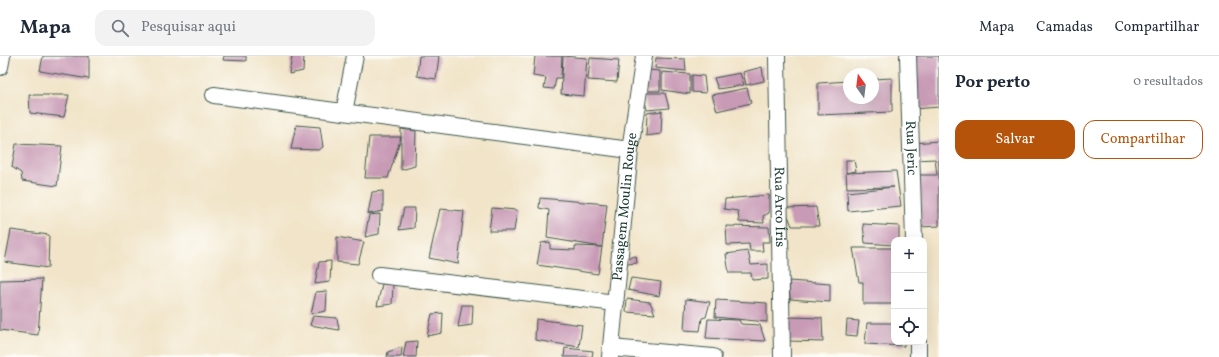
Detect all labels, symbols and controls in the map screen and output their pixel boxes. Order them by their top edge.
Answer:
search box [95,10,375,46]
text: Mapa [20,15,71,41]
icon: search [109,17,131,39]
text: Pesquisar aqui [141,17,236,38]
text: Mapa [979,18,1014,37]
text: Camadas [1036,18,1093,37]
text: Compartilhar [1115,18,1199,37]
north arrow [843,68,879,104]
text: Por perto [955,71,1030,94]
text: 0 resultados [1133,73,1203,91]
street label: Rua Jeric [901,120,921,176]
button: Salvar [955,120,1075,159]
button: Compartilhar [1083,120,1203,159]
street label: Passagem Moulin Rouge [608,131,642,282]
street label: Rua Arco Íris [769,167,790,247]
map controls [891,237,927,345]
button: + [891,237,927,273]
button: − [891,273,927,309]
button: locate [891,309,927,345]

